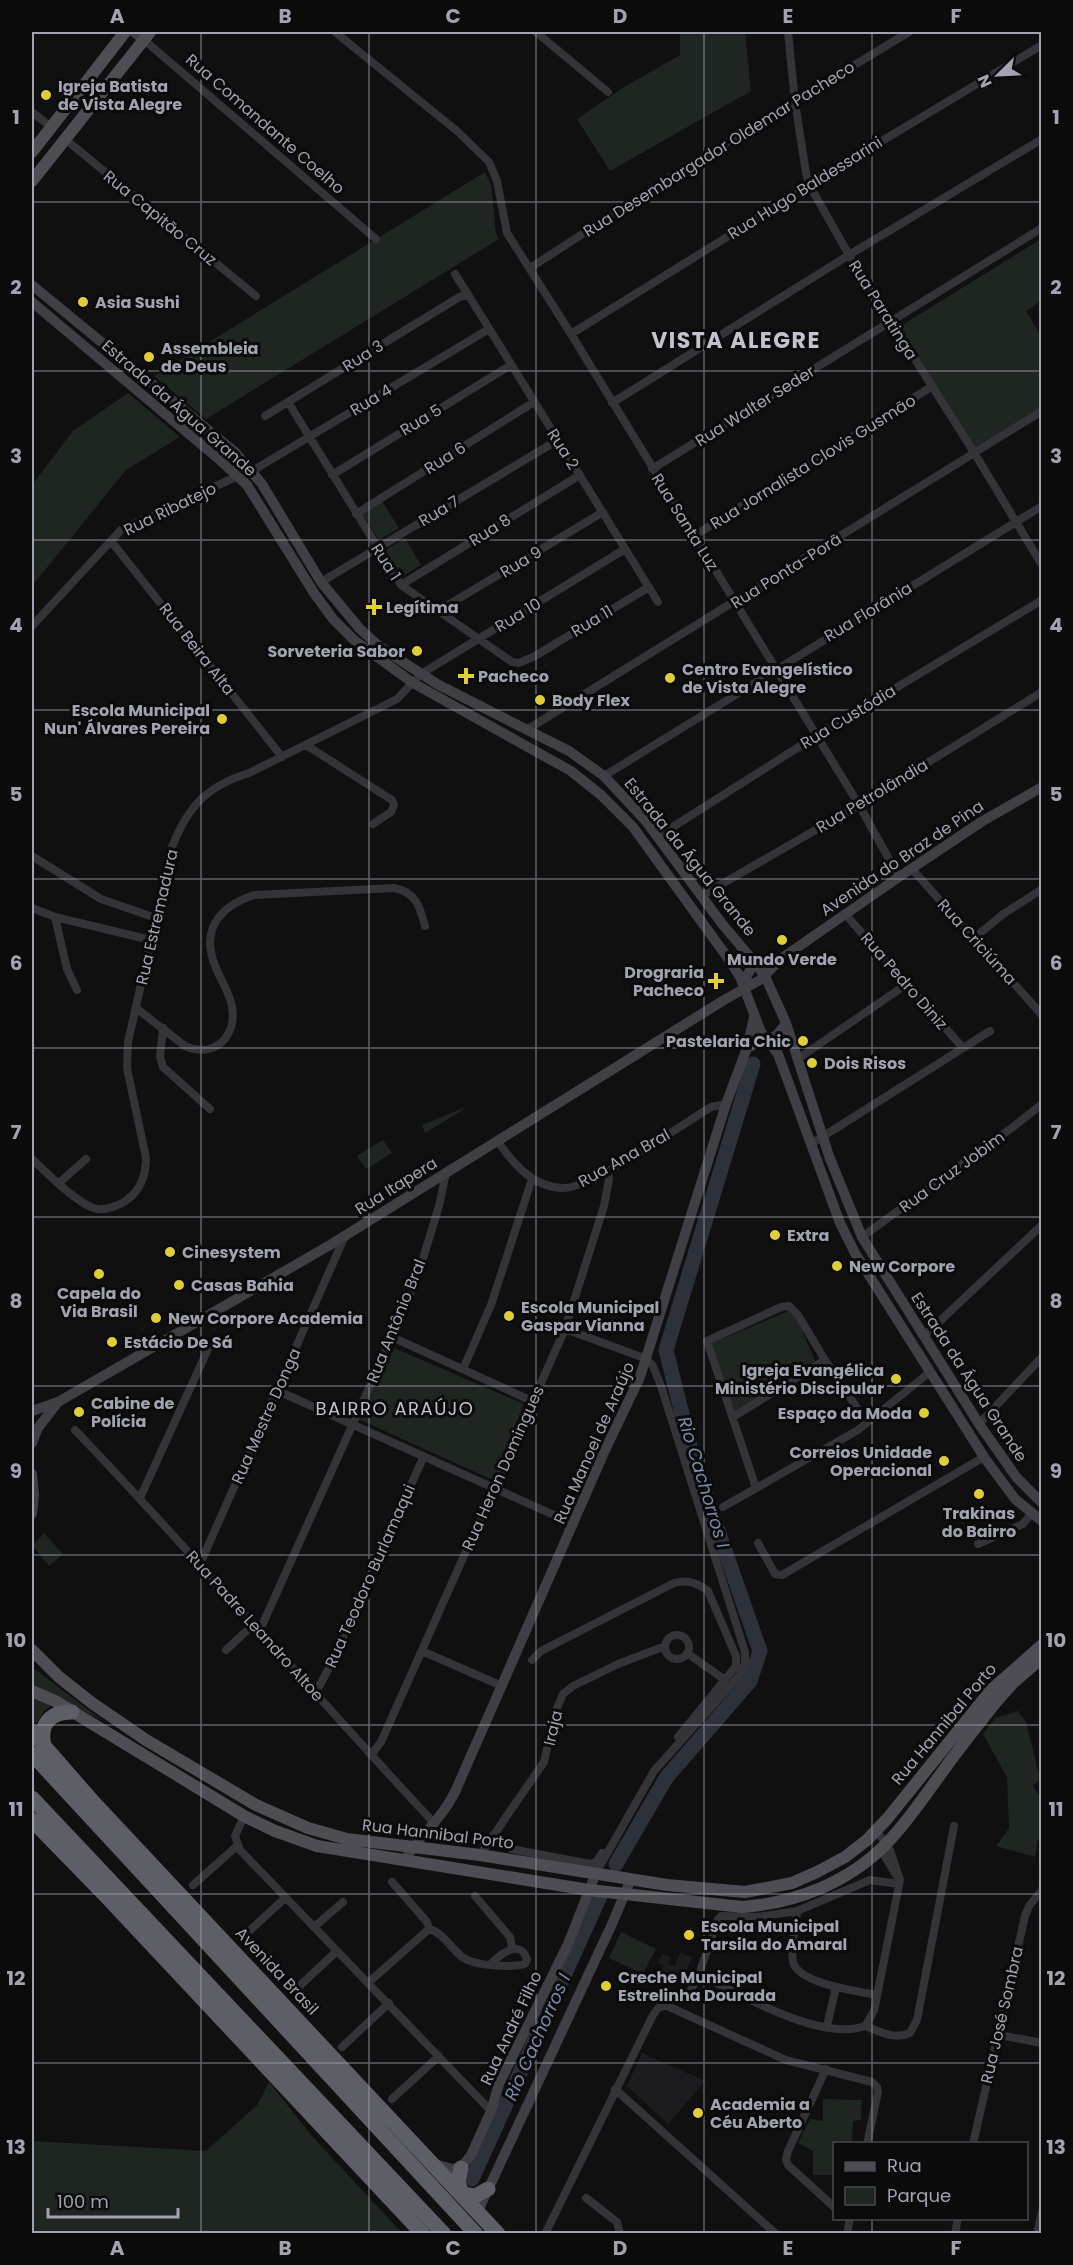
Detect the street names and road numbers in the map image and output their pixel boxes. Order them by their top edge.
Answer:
street label: Rua Comandante Coelho [180,48,350,200]
street label: Rua Desembargador Oldemar Pacheco [579,55,859,243]
street label: Rua Hugo Baldessarini [723,131,887,245]
street label: Rua Capitão Cruz [98,165,222,271]
street label: Rua Paratinga [843,256,923,364]
street label: Estrada da Água Grande [97,334,261,482]
street label: Rua 3 [338,334,388,378]
street label: Rua Walter Seder [691,360,819,452]
street label: Rua 4 [346,379,396,421]
street label: Rua Jornalista Clovis Gusmão [706,389,920,535]
street label: Rua 5 [396,399,446,441]
street label: Rua 2 [542,424,584,474]
street label: Rua 6 [420,436,470,480]
street label: Rua Santa Luz [646,469,724,575]
street label: Rua Ribatejo [120,477,220,541]
street label: Rua 7 [414,490,464,532]
street label: Rua 8 [465,508,515,552]
street label: Rua Ponta-Porã [726,528,846,614]
street label: Rua 1 [365,539,407,585]
street label: Rua 9 [496,541,546,583]
street label: Rua Florânia [820,577,916,647]
street label: Rua 10 [491,592,545,638]
street label: Rua Beira Alta [154,598,240,700]
street label: Rua 11 [567,599,617,643]
street label: Rua Custódia [796,679,900,755]
street label: Rua Petrolândia [812,753,932,839]
street label: Estrada da Água Grande [619,773,761,941]
street label: Avenida do Braz de Pina [816,795,988,921]
street label: Rua Estremadura [130,847,184,987]
street label: Rua Criciúma [932,894,1022,990]
street label: Rua Pedro Diniz [855,927,953,1035]
street label: Rua Ana Bral [574,1123,674,1193]
street label: Rua Cruz Jobim [895,1126,1009,1218]
street label: Rua Itapera [350,1152,442,1220]
street label: Rua Antônio Bral [361,1256,431,1386]
street label: Estrada da Água Grande [905,1288,1033,1466]
street label: Rua Mestre Donga [226,1344,306,1488]
street label: Rua Manoel de Araújo [548,1358,640,1528]
street label: Rua Heron Domingues [456,1382,550,1554]
street label: Rua Teodoro Burlamaqui [319,1481,421,1671]
street label: Rua Padre Leandro Altoe [181,1545,329,1707]
street label: Rua Hannibal Porto [886,1658,1002,1790]
street label: Iraja [538,1708,568,1748]
street label: Rua Hannibal Porto [361,1813,515,1855]
street label: Avenida Brasil [230,1922,324,2020]
street label: Rua José Sombra [975,1944,1029,2086]
street label: Rua André Filho [474,1967,548,2089]

